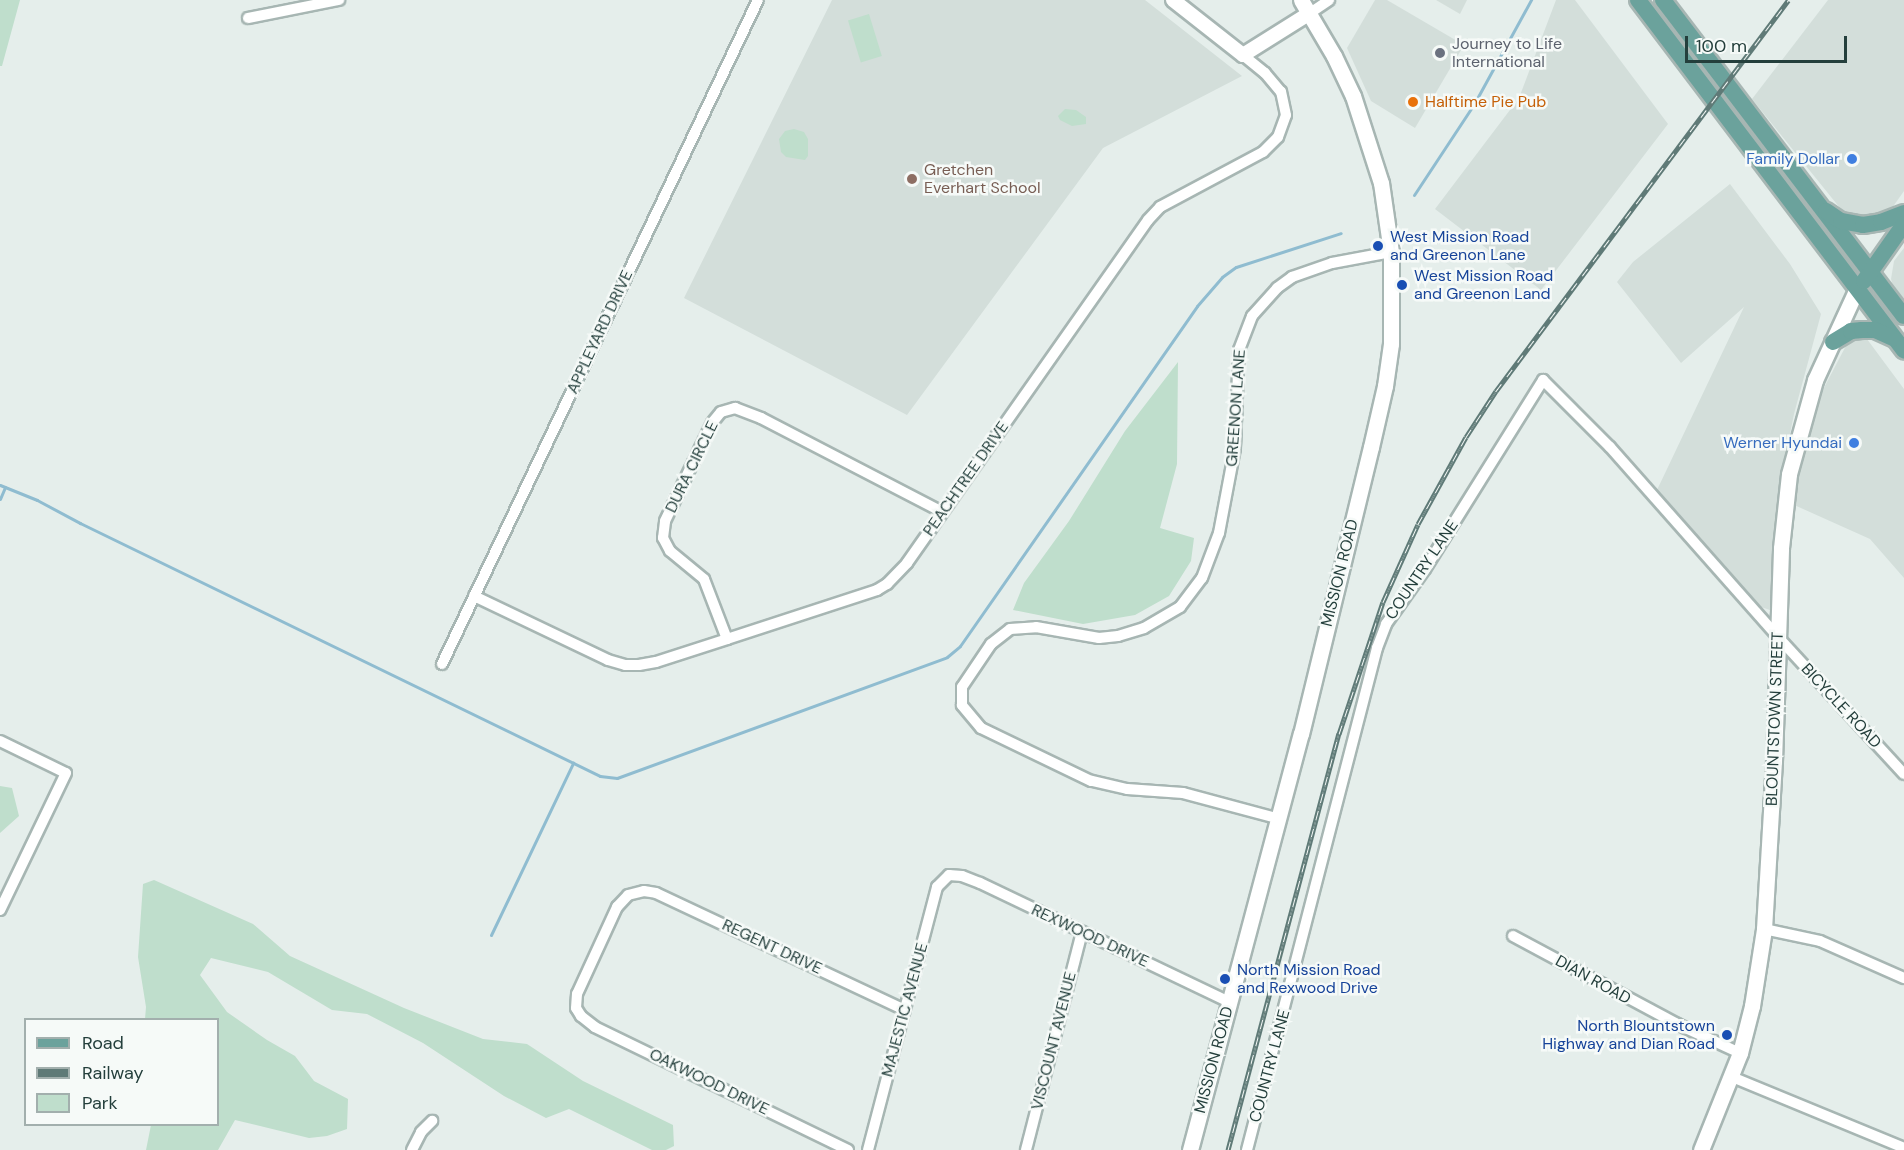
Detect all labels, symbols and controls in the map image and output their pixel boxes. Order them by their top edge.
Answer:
scale bar [1688,24,1850,62]
place label: Journey to Life International [1452,34,1562,72]
text: 100 m [1696,34,1747,58]
marker: Journey to Life International [1433,46,1447,60]
place label: Halftime Pie Pub [1425,92,1546,112]
marker: Halftime Pie Pub [1406,95,1420,109]
place label: Family Dollar [1746,149,1840,169]
marker: Family Dollar [1845,152,1859,166]
place label: Gretchen Everhart School [924,160,1041,198]
marker: Gretchen Everhart School [905,172,919,186]
place label: West Mission Road and Greenon Lane [1390,227,1529,265]
marker: West Mission Road and Greenon Lane [1371,239,1385,253]
place label: West Mission Road and Greenon Land [1414,266,1553,304]
street label: APPLEYARD DRIVE [563,267,637,397]
marker: West Mission Road and Greenon Land [1395,278,1409,292]
street label: GREENON LANE [1222,349,1250,467]
street label: DURA CIRCLE [662,418,722,516]
street label: PEACHTREE DRIVE [919,418,1013,540]
place label: Werner Hyundai [1723,433,1842,453]
marker: Werner Hyundai [1847,436,1861,450]
street label: MISSION ROAD [1317,517,1363,629]
street label: COUNTRY LANE [1382,517,1462,623]
street label: BLOUNTSTOWN STREET [1762,632,1788,806]
street label: BICYCLE ROAD [1797,660,1885,752]
street label: REXWOOD DRIVE [1028,900,1152,972]
street label: REGENT DRIVE [719,915,825,979]
street label: MAJESTIC AVENUE [878,941,932,1079]
street label: DIAN ROAD [1552,951,1634,1009]
place label: North Mission Road and Rexwood Drive [1237,960,1381,998]
street label: VISCOUNT AVENUE [1028,970,1080,1112]
marker: North Mission Road and Rexwood Drive [1218,972,1232,986]
street label: MISSION ROAD [1191,1004,1237,1116]
street label: COUNTRY LANE [1246,1007,1294,1125]
place label: North Blountstown Highway and Dian Road [1542,1016,1715,1054]
legend [24,1018,219,1126]
marker: North Blountstown Highway and Dian Road [1720,1028,1734,1042]
text: Road [82,1031,124,1055]
street label: OAKWOOD DRIVE [646,1045,772,1119]
text: Railway [82,1061,144,1085]
text: Park [82,1091,118,1115]

